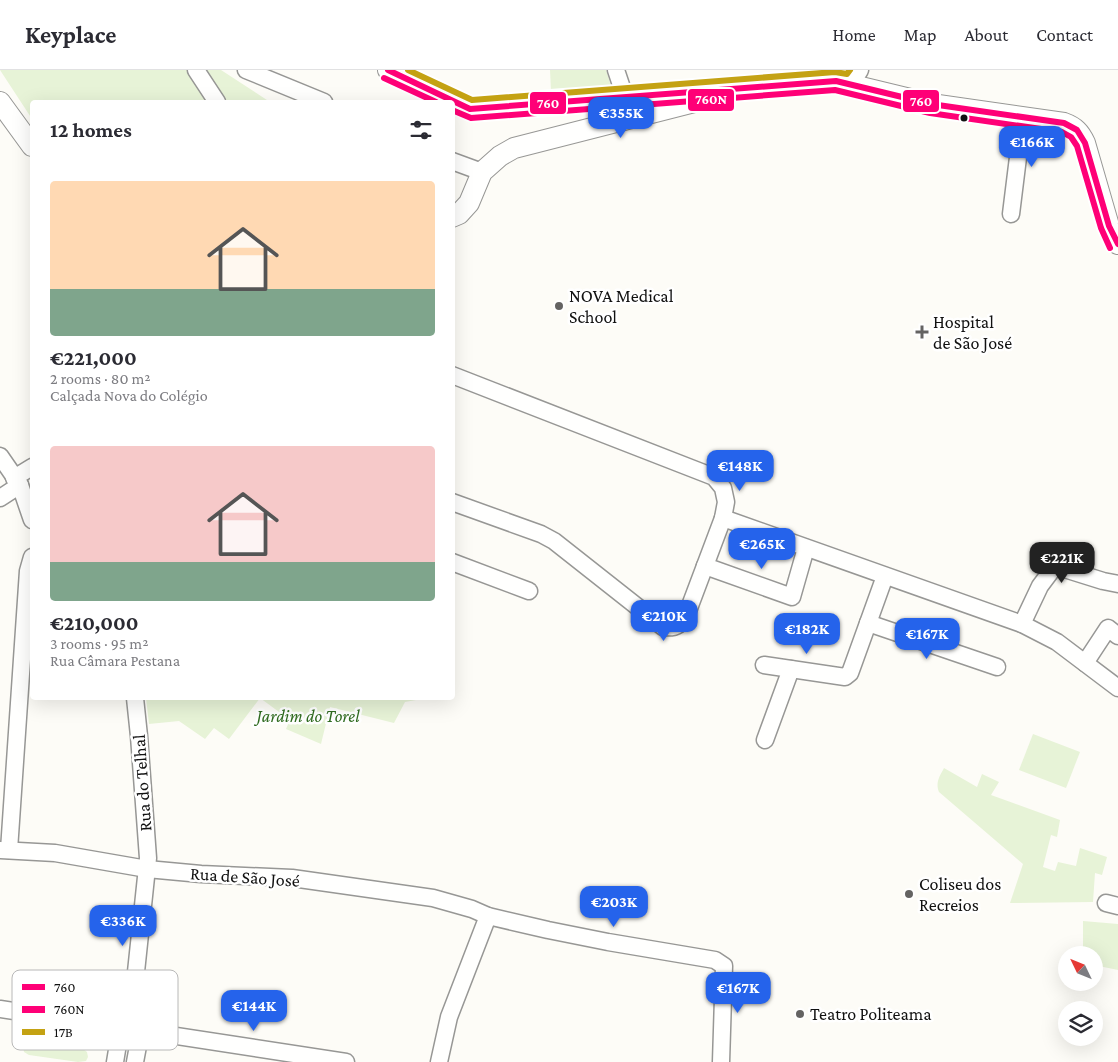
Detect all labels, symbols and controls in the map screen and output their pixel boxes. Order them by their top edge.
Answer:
text: Keyplace [25,21,116,48]
text: Home [833,25,876,45]
text: Map [904,25,936,45]
text: About [964,25,1008,45]
text: Contact [1036,25,1093,45]
line badge: 760N [687,88,735,112]
line badge: 760 [902,89,940,113]
line badge: 760 [529,91,567,115]
text: 760N [695,91,728,107]
text: 760 [910,93,932,109]
text: 760 [537,95,559,111]
pin: €355K [586,97,656,139]
text: €355K [599,104,643,121]
unlabelled marker [959,113,969,123]
icon: filters [407,116,435,144]
text: 12 homes [50,118,132,142]
pin: €166K [997,126,1067,168]
text: €166K [1010,133,1054,150]
icon: home [198,214,288,304]
place label: NOVA Medical School [569,286,674,327]
marker: NOVA Medical School [553,300,565,312]
place label: Hospital de São José [933,312,1012,353]
marker: Hospital de São José [915,325,929,339]
text: €221,000 [50,346,137,370]
text: 2 rooms · 80 m² [50,370,151,387]
text: Calçada Nova do Colégio [50,387,208,404]
pin: €148K [705,450,775,492]
text: €148K [718,457,762,474]
icon: home [198,479,288,569]
pin: €265K [727,528,797,570]
text: €265K [739,535,785,552]
pin: €221K [1027,542,1097,584]
text: €221K [1041,549,1083,566]
pin: €210K [629,600,699,642]
text: €210K [642,607,686,624]
text: €210,000 [50,611,139,635]
pin: €182K [772,612,842,655]
pin: €167K [892,618,962,660]
text: €182K [785,620,829,637]
text: €167K [906,625,948,642]
text: 3 rooms · 95 m² [50,635,148,652]
text: Rua Câmara Pestana [50,652,180,669]
park label: Jardim do Torel [253,706,360,726]
street label: Rua do Telhal [129,734,155,832]
street label: Rua de São José [189,863,301,891]
place label: Coliseu dos Recreios [919,874,1001,915]
pin: €203K [579,886,649,928]
marker: Coliseu dos Recreios [903,888,915,900]
text: €203K [591,893,637,910]
pin: €336K [88,904,158,947]
text: €336K [101,912,146,929]
north arrow [1058,946,1102,991]
map controls [1058,946,1103,1046]
legend [12,970,178,1050]
pin: €167K [703,972,773,1014]
text: 760 [54,979,75,995]
text: €167K [717,979,759,996]
pin: €144K [219,990,289,1032]
text: €144K [232,997,276,1014]
text: 760N [54,1001,85,1017]
button: layers [1058,1001,1103,1046]
place label: Teatro Politeama [810,1004,932,1024]
marker: Teatro Politeama [794,1008,806,1020]
text: 17B [54,1024,73,1040]

